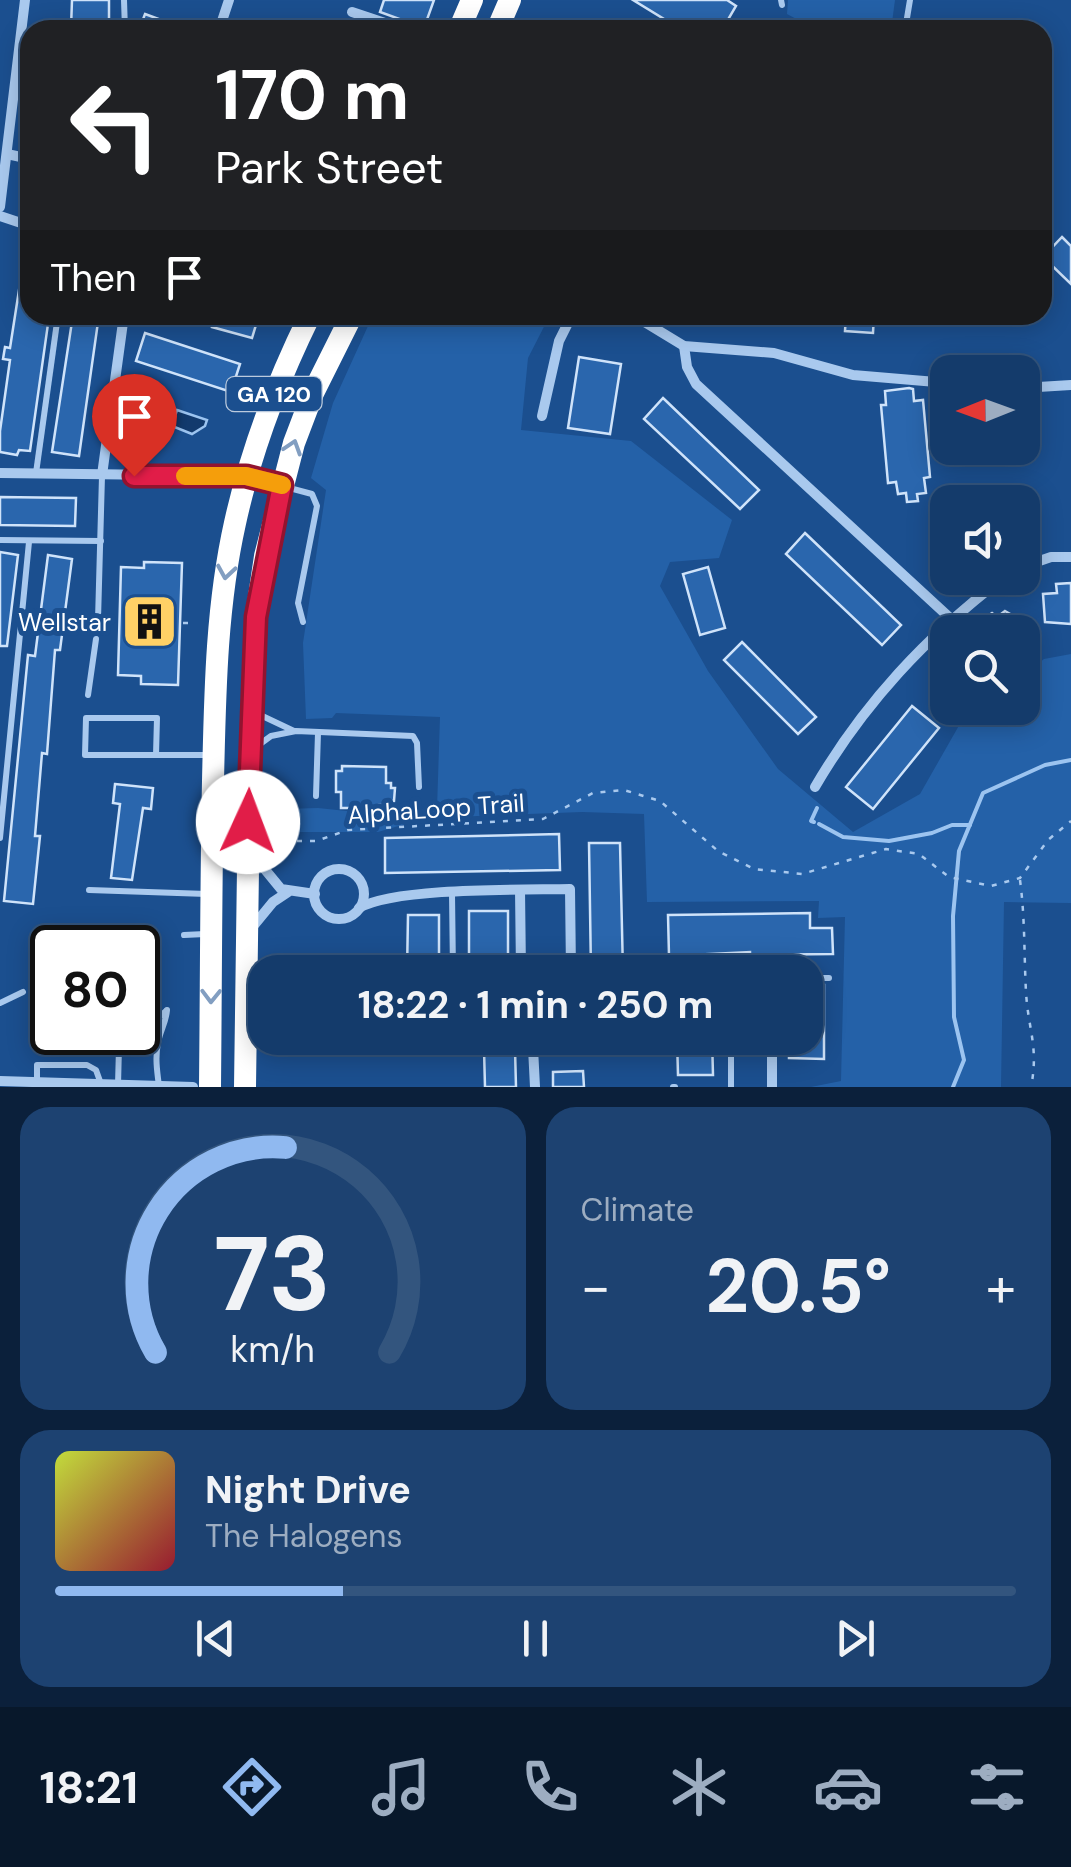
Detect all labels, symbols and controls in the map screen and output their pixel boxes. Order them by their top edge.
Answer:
text: 170 m [215,50,409,141]
icon: left [50,60,180,190]
text: Park Street [215,138,443,197]
icon: arrive [157,250,212,305]
text: Then [50,253,137,303]
north arrow [930,355,1040,465]
map controls [930,355,1040,725]
pin [92,374,177,477]
road number: GA 120 [226,377,322,411]
icon: arrive [107,389,162,444]
one-way arrow [282,440,302,457]
button: sound [930,485,1040,595]
one-way arrow [217,564,238,580]
building icon: Wellstar [120,592,180,652]
place label: Wellstar [18,606,111,639]
button: search [930,615,1040,725]
position arrow [196,770,300,874]
street label: AlphaLoop Trail [346,786,526,832]
speed limit sign: 80 [30,925,160,1055]
text: 18:22 · 1 min · 250 m [358,980,713,1030]
one-way arrow [200,990,222,1005]
text: Climate [581,1189,694,1231]
text: 73 [214,1207,331,1342]
text: 20.5° [705,1238,891,1335]
text: − [581,1251,611,1323]
text: + [986,1251,1016,1323]
text: km/h [231,1327,315,1373]
text: Night Drive [205,1465,411,1515]
text: The Halogens [205,1515,403,1557]
icon: previous [188,1611,243,1666]
icon: pause [508,1611,563,1666]
icon: next [828,1611,883,1666]
icon: directions [217,1752,287,1822]
icon: music [366,1752,436,1822]
icon: phone [515,1752,585,1822]
icon: climate [664,1752,734,1822]
icon: car [813,1752,883,1822]
icon: filters [962,1752,1032,1822]
text: 18:21 [39,1758,138,1817]

